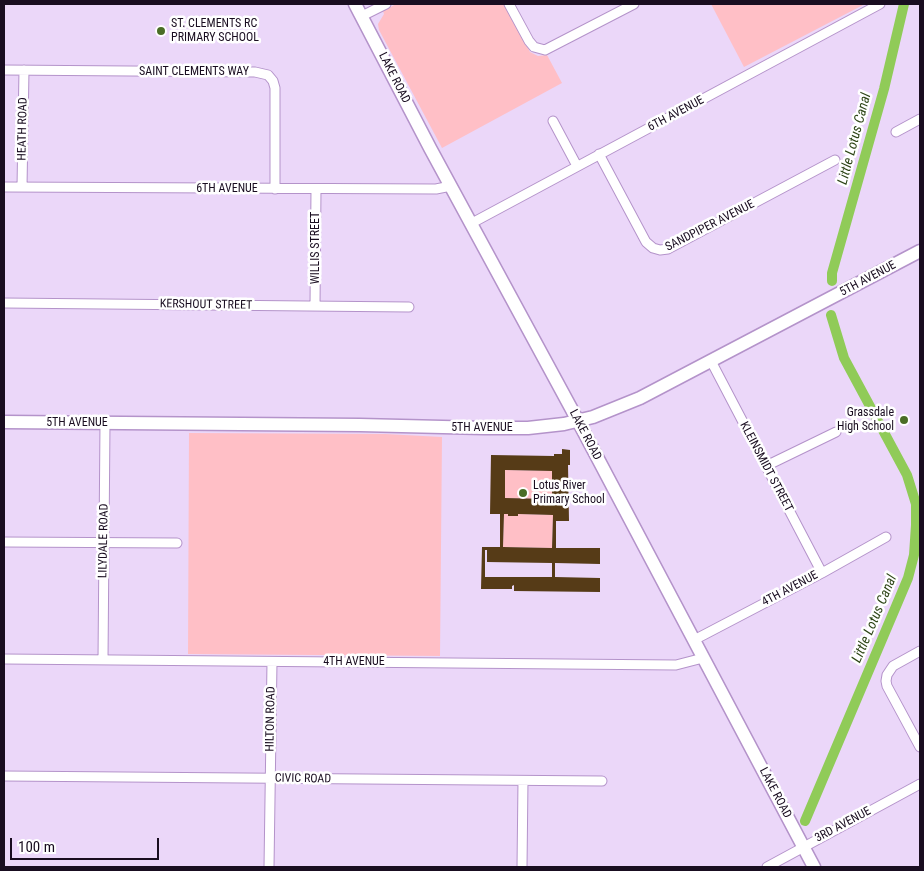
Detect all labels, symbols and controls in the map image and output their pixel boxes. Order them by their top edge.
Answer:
place label: ST. CLEMENTS RC PRIMARY SCHOOL [171,17,259,45]
marker: ST. CLEMENTS RC PRIMARY SCHOOL [155,25,167,37]
street label: LAKE ROAD [375,50,413,106]
street label: SAINT CLEMENTS WAY [139,65,249,79]
water label: Little Lotus Canal [835,91,875,187]
street label: 6TH AVENUE [645,93,707,135]
street label: HEATH ROAD [15,97,31,161]
street label: 6TH AVENUE [196,182,258,196]
street label: SANDPIPER AVENUE [663,197,757,255]
street label: WILLIS STREET [309,212,323,284]
street label: 5TH AVENUE [837,258,899,300]
street label: KERSHOUT STREET [160,297,252,313]
place label: Grassdale High School [837,406,894,434]
street label: LAKE ROAD [566,407,604,463]
marker: Grassdale High School [898,414,910,426]
street label: 5TH AVENUE [46,416,108,430]
street label: KLEINSMIDT STREET [736,420,796,514]
street label: 5TH AVENUE [451,421,513,435]
place label: Lotus River Primary School [533,479,605,507]
marker: Lotus River Primary School [517,487,529,499]
street label: LILYDALE ROAD [96,504,112,578]
street label: 4TH AVENUE [759,568,821,610]
water label: Little Lotus Canal [849,572,901,666]
street label: 4TH AVENUE [323,655,385,669]
street label: HILTON ROAD [263,686,279,752]
street label: LAKE ROAD [756,765,794,821]
street label: CIVIC ROAD [275,771,331,787]
street label: 3RD AVENUE [813,804,873,846]
scale bar [12,828,161,860]
text: 100 m [18,838,55,856]

